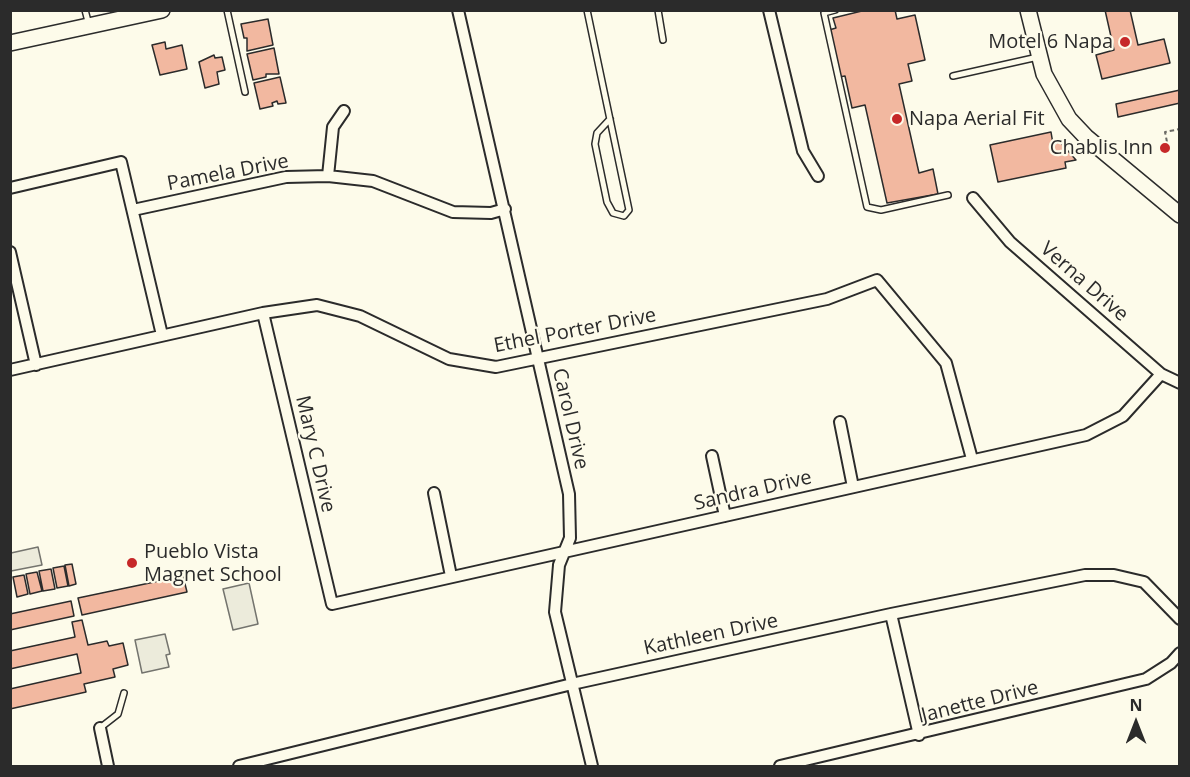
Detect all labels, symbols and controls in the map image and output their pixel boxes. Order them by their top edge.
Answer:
place label: Motel 6 Napa [988,30,1113,54]
marker: Motel 6 Napa [1118,35,1132,49]
place label: Napa Aerial Fit [909,107,1045,131]
marker: Napa Aerial Fit [890,112,904,126]
place label: Chablis Inn [1050,136,1153,160]
marker: Chablis Inn [1158,141,1172,155]
street label: Pamela Drive [165,149,291,197]
street label: Verna Drive [1035,237,1133,327]
street label: Ethel Porter Drive [492,303,658,359]
street label: Carol Drive [547,366,593,472]
street label: Mary C Drive [290,393,340,515]
street label: Sandra Drive [692,466,814,516]
place label: Pueblo Vista Magnet School [144,540,282,587]
marker: Pueblo Vista Magnet School [125,556,139,570]
street label: Kathleen Drive [642,609,780,661]
street label: Janette Drive [919,676,1041,728]
north arrow [1106,693,1166,753]
text: N [1129,694,1143,716]

